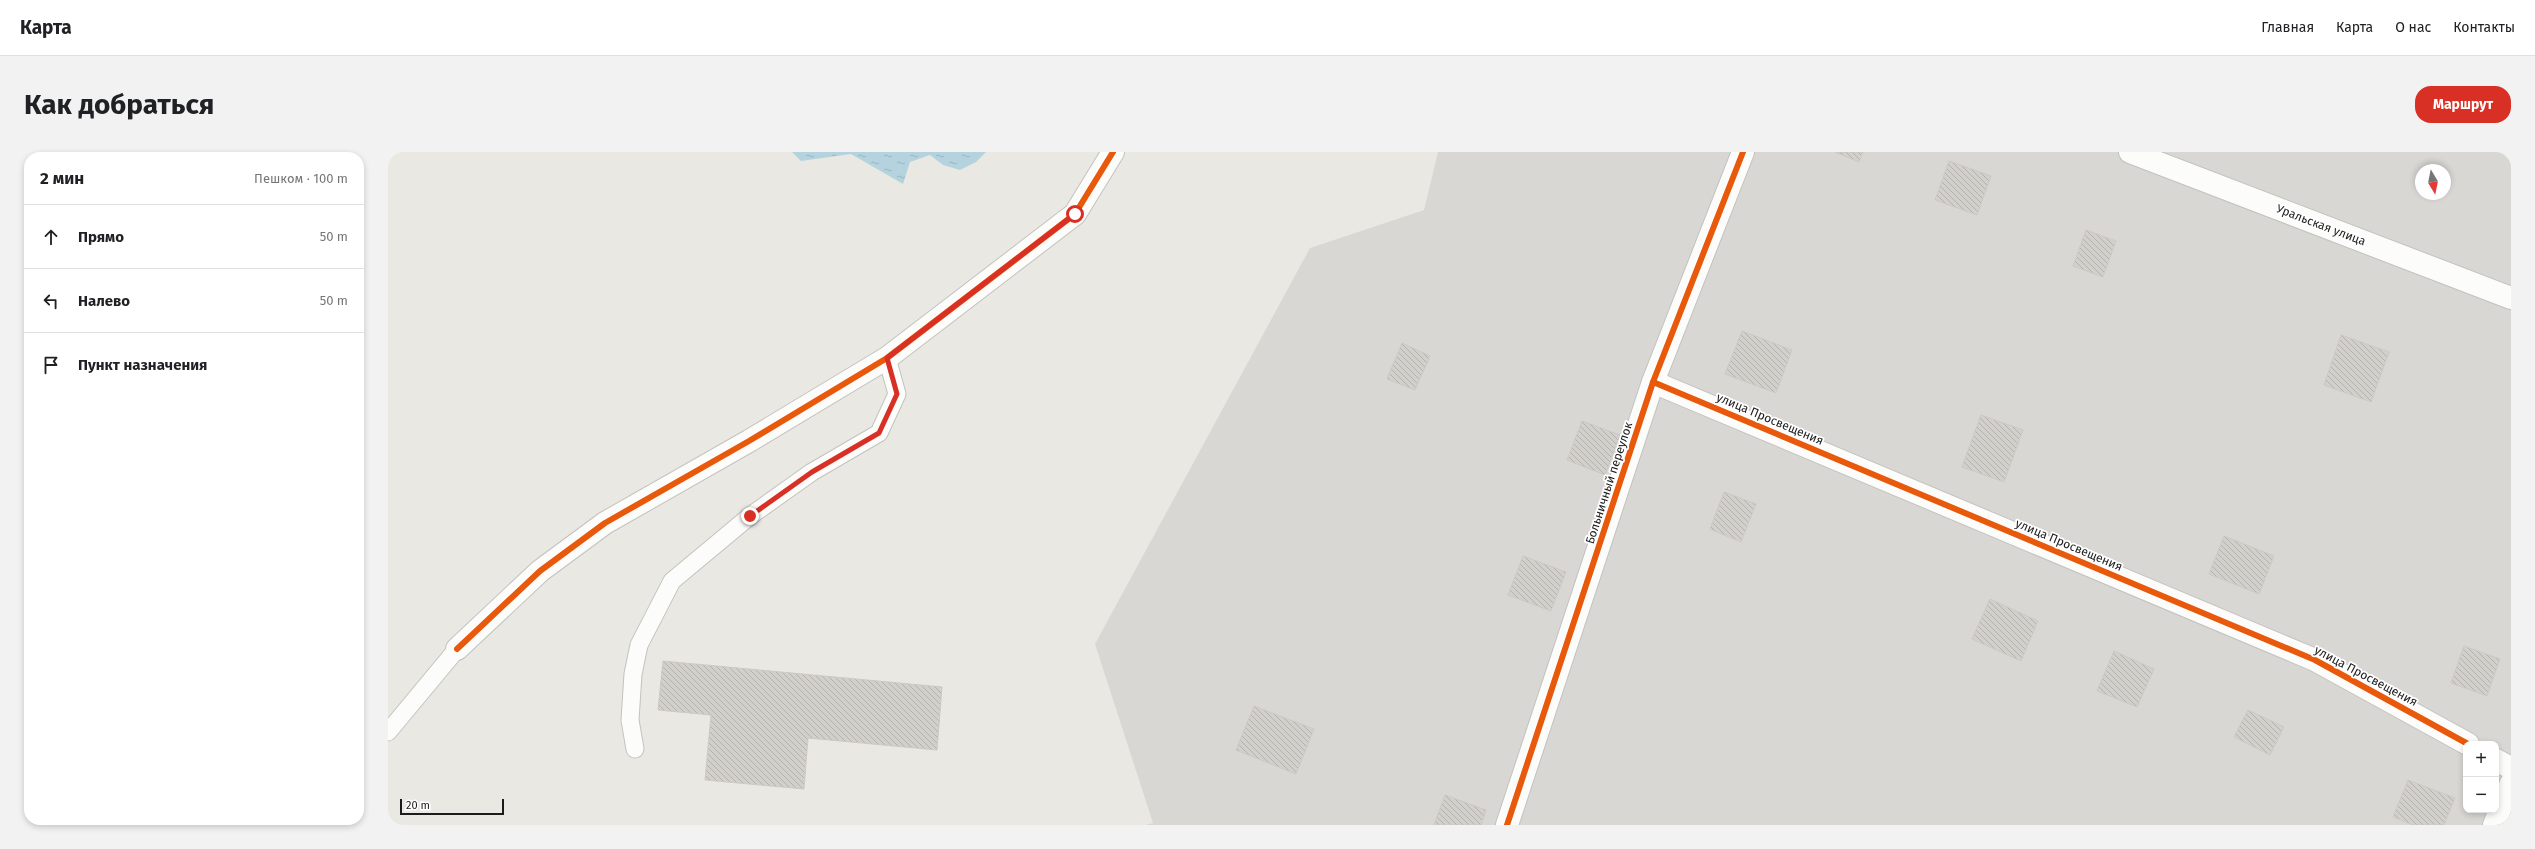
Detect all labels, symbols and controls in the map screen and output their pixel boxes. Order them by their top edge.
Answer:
text: Карта [20,16,72,39]
text: Главная [2261,19,2314,36]
text: Карта [2336,19,2373,36]
text: О нас [2395,19,2431,36]
text: Контакты [2453,19,2515,36]
button: Маршрут [2415,86,2511,123]
text: Как добраться [24,88,214,121]
north arrow [2415,164,2451,200]
text: 2 мин [40,168,84,189]
text: Пешком · 100 m [254,171,348,186]
street label: Уральская улица [2274,202,2368,248]
route start [1066,205,1084,223]
icon: ahead [40,226,62,248]
text: Прямо [78,228,124,246]
text: 50 m [320,229,348,244]
icon: left [40,290,62,312]
text: Налево [78,292,130,310]
text: 50 m [320,293,348,308]
icon: arrive [40,354,62,376]
text: Пункт назначения [78,356,207,374]
street label: улица Просвещения [1714,390,1826,448]
street label: Больничный переулок [1583,420,1636,546]
route end [741,507,759,525]
street label: улица Просвещения [2013,516,2125,574]
street label: улица Просвещения [2312,643,2420,709]
map controls [2463,741,2499,813]
button: + [2463,741,2499,777]
button: − [2463,777,2499,813]
scale bar [400,797,504,816]
text: 20 m [406,799,430,812]

